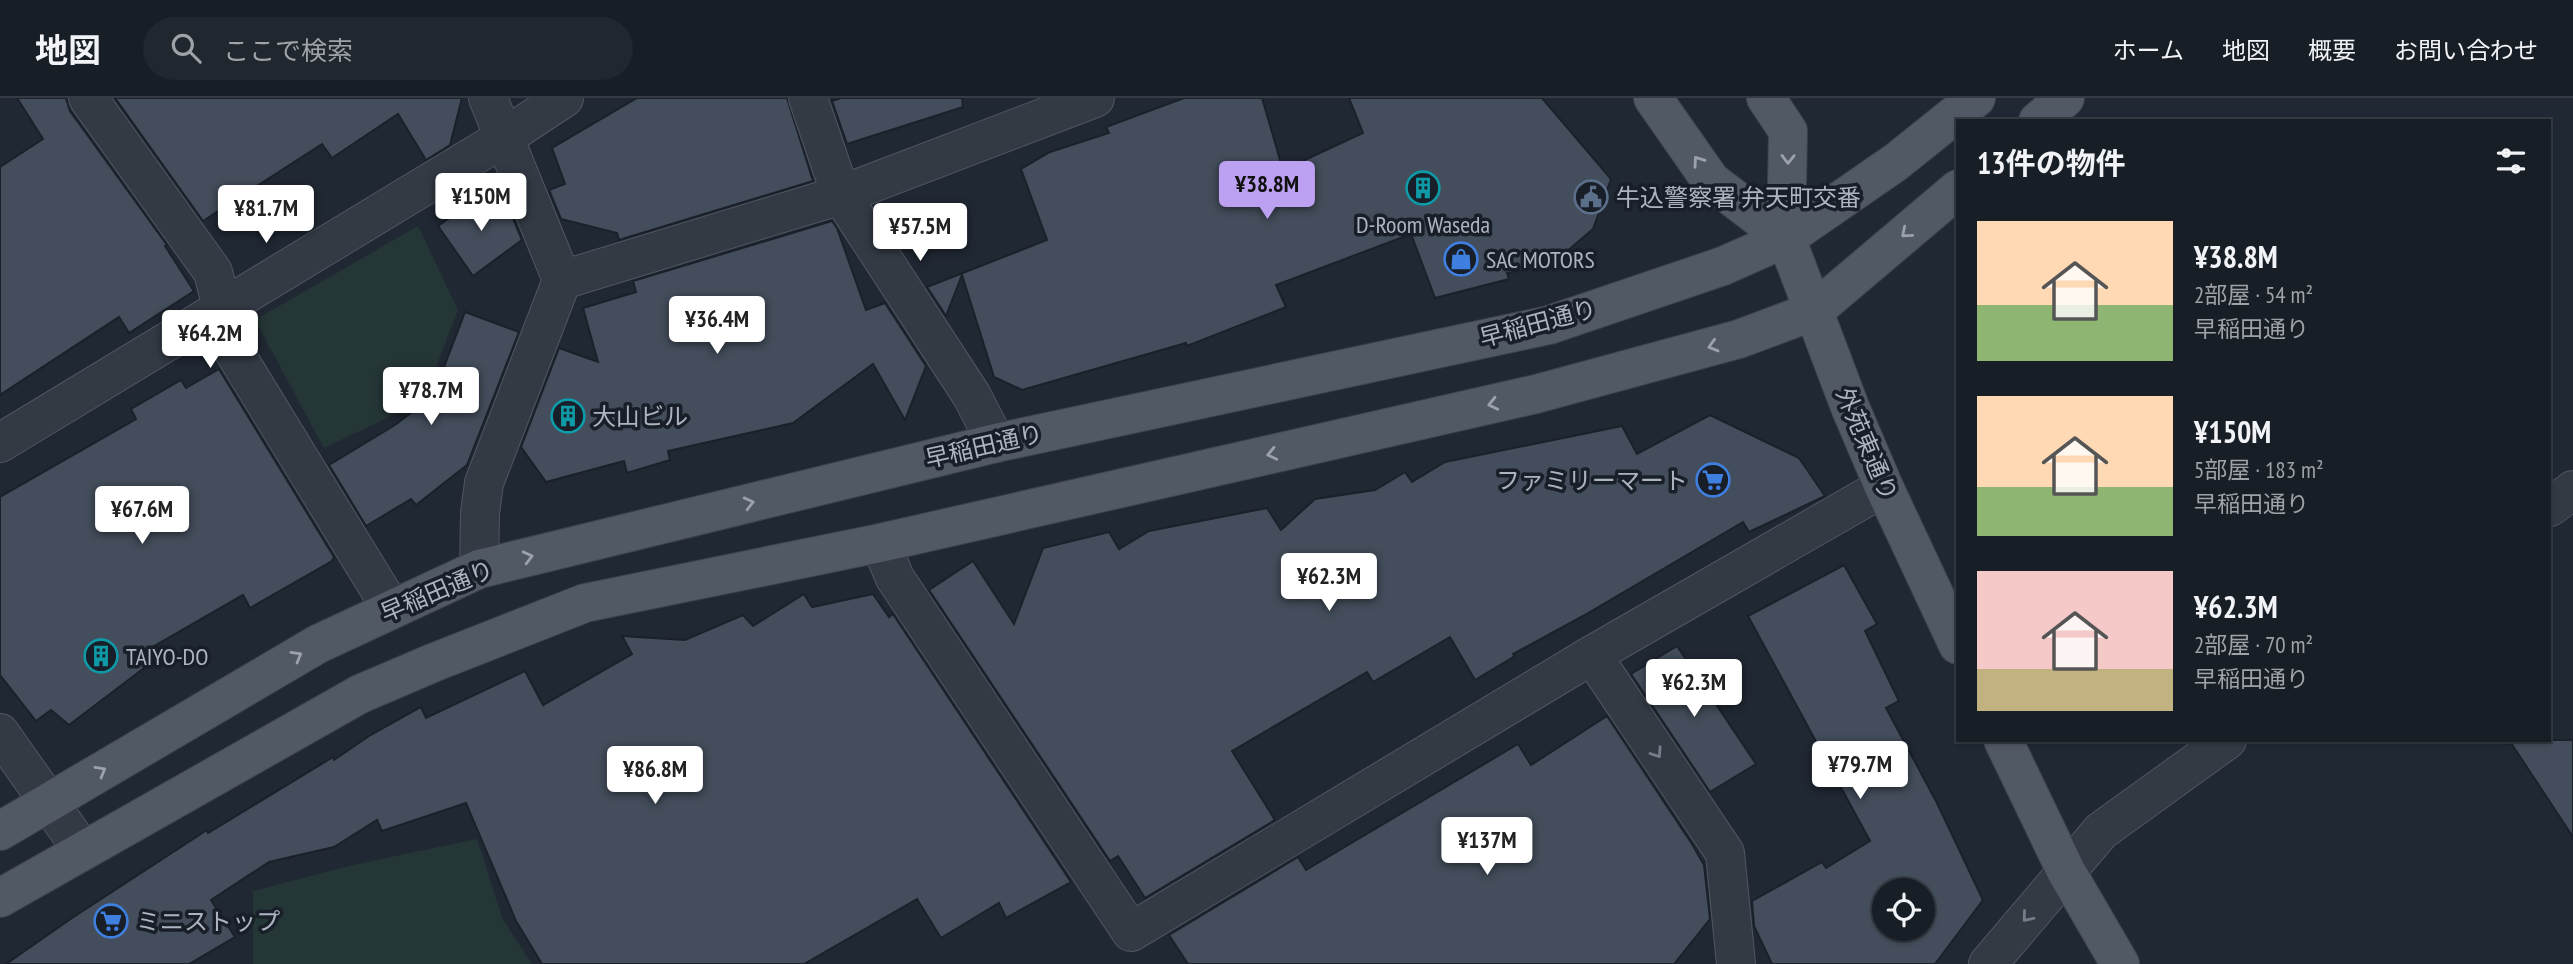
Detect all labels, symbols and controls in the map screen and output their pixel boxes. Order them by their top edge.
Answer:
search box [143,17,633,80]
text: 地図 [35,28,101,71]
icon: search [167,29,205,67]
text: ここで検索 [223,34,353,67]
text: ホーム [2113,35,2184,66]
text: 地図 [2222,35,2270,66]
text: 概要 [2308,35,2356,66]
text: お問い合わせ [2394,35,2538,66]
icon: filters [2492,142,2530,180]
text: 13件の物件 [1977,143,2126,182]
one-way arrow [1780,154,1795,165]
one-way arrow [1694,156,1706,169]
pin: ¥38.8M [1210,162,1324,221]
text: ¥38.8M [1235,169,1299,198]
building icon: D-Room Waseda [1404,169,1442,207]
pin: ¥150M [432,174,530,233]
public building icon: 牛込警察署 弁天町交番 [1572,178,1610,216]
text: ¥150M [451,181,511,210]
place label: 牛込警察署 弁天町交番 [1616,182,1861,213]
pin: ¥81.7M [209,186,323,245]
text: ¥81.7M [234,193,298,222]
pin: ¥57.5M [863,204,977,263]
place label: D-Room Waseda [1356,209,1490,240]
text: ¥57.5M [889,211,951,240]
one-way arrow [1902,225,1915,237]
text: ¥38.8M [2194,237,2278,276]
shop icon: SAC MOTORS [1442,240,1480,278]
place label: SAC MOTORS [1486,244,1595,275]
icon: home [2033,249,2117,333]
text: 2部屋 · 54 m² [2194,280,2313,309]
street label: 早稲田通り [1476,292,1600,354]
pin: ¥36.4M [660,296,774,356]
text: ¥36.4M [685,304,749,333]
pin: ¥64.2M [153,310,267,370]
text: 早稲田通り [2194,314,2309,343]
text: ¥64.2M [178,318,242,347]
one-way arrow [1708,338,1720,352]
pin: ¥78.7M [374,368,488,427]
text: ¥78.7M [399,375,463,404]
street label: 外苑東通り [1829,383,1905,505]
one-way arrow [1487,395,1499,410]
building icon: 大山ビル [549,397,587,435]
place label: 大山ビル [592,401,688,432]
text: ¥150M [2194,412,2271,451]
street label: 早稲田通り [922,417,1046,475]
icon: home [2033,424,2117,508]
one-way arrow [1266,446,1278,460]
text: 5部屋 · 183 m² [2194,455,2324,484]
supermarket icon: ファミリーマート [1694,461,1732,499]
place label: ファミリーマート [1496,465,1688,496]
pin: ¥67.6M [85,486,199,546]
text: 早稲田通り [2194,489,2309,518]
text: ¥67.6M [111,494,173,523]
one-way arrow [743,497,755,511]
one-way arrow [522,551,534,565]
street label: 早稲田通り [376,553,498,629]
pin: ¥62.3M [1272,554,1386,613]
text: ¥62.3M [1297,561,1361,590]
text: ¥62.3M [2194,587,2278,626]
icon: home [2033,599,2117,683]
text: 2部屋 · 70 m² [2194,630,2313,659]
building icon: TAIYO-DO [82,637,120,675]
place label: TAIYO-DO [126,641,208,672]
one-way arrow [290,651,303,664]
pin: ¥62.3M [1637,660,1751,719]
text: 早稲田通り [2194,664,2309,693]
text: ¥62.3M [1662,667,1726,696]
pin: ¥79.7M [1803,742,1917,801]
one-way arrow [1649,745,1661,758]
pin: ¥86.8M [598,746,712,806]
text: ¥79.7M [1828,749,1892,778]
text: ¥86.8M [623,754,687,783]
one-way arrow [93,766,106,779]
pin: ¥137M [1438,818,1536,877]
text: ¥137M [1457,825,1517,854]
map controls [1872,878,1935,941]
button: locate [1872,878,1935,941]
supermarket icon: ミニストップ [92,902,130,940]
place label: ミニストップ [136,906,280,937]
one-way arrow [2023,909,2035,922]

